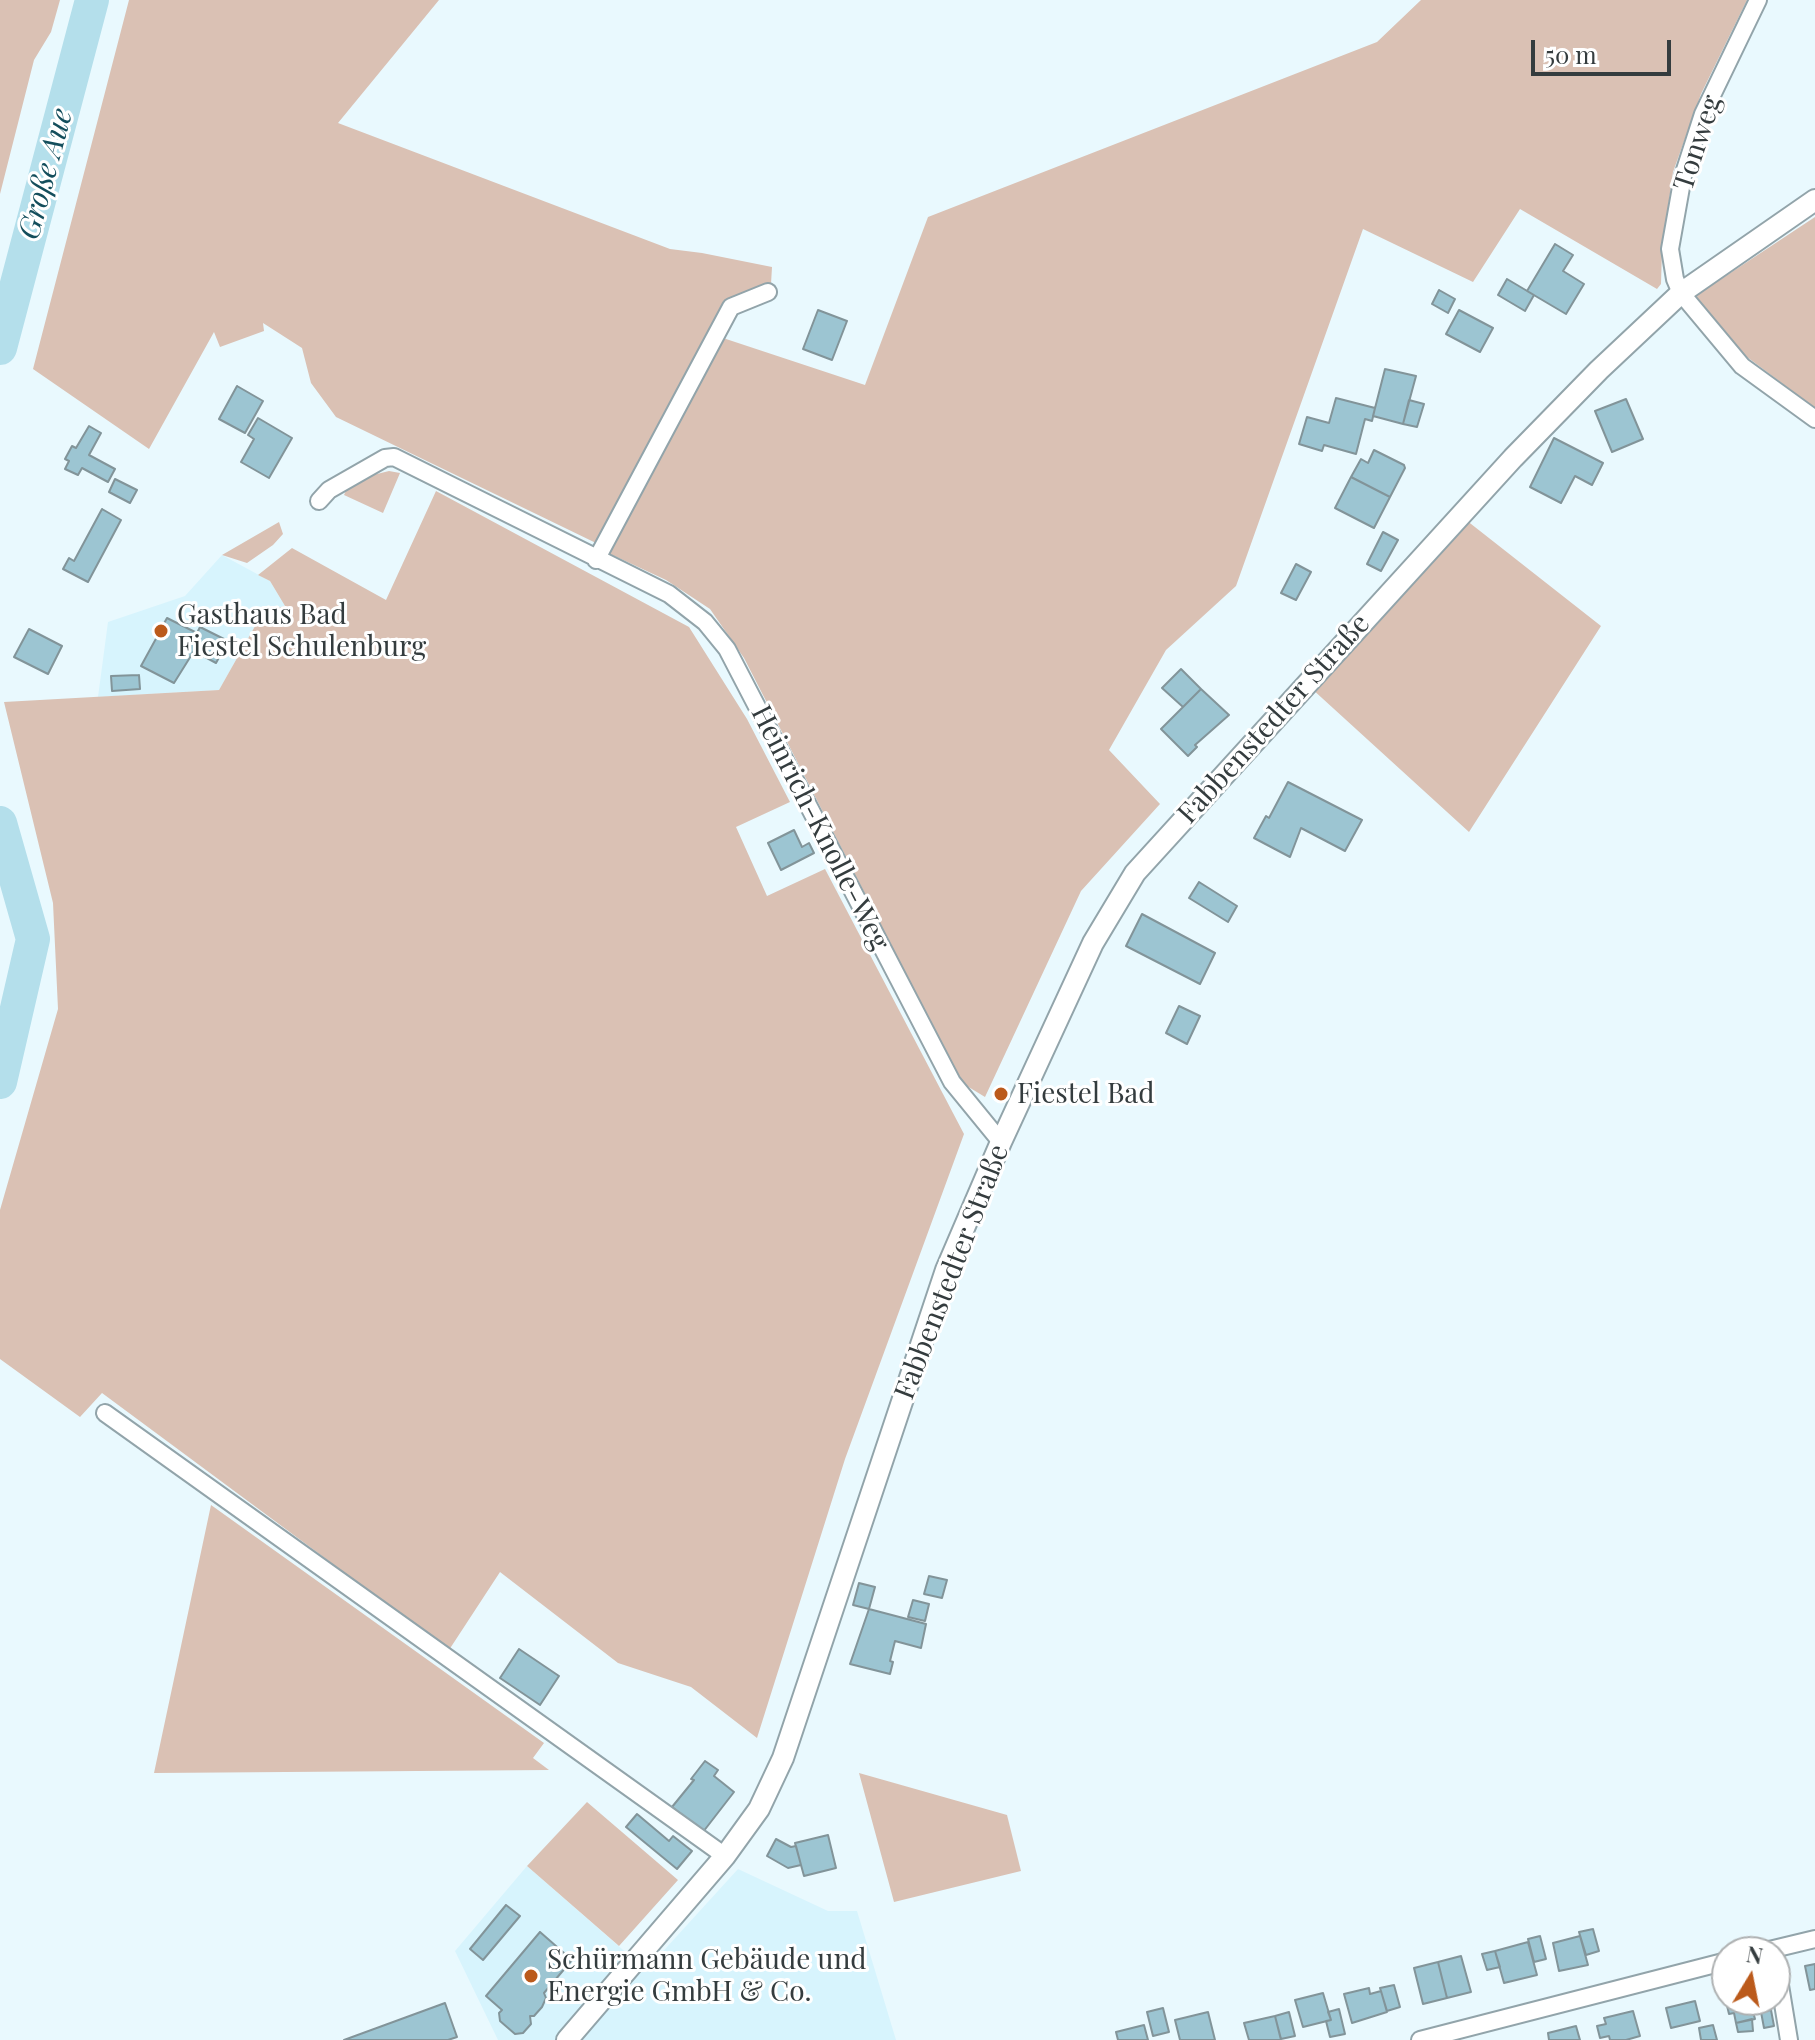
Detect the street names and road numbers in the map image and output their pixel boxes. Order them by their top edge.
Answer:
street label: Tonweg [1667,91,1729,195]
street label: Fabbenstedter Straße [1171,607,1377,831]
street label: Heinrich-Knolle-Weg [744,700,896,956]
street label: Fabbenstedter Straße [888,1140,1016,1404]

